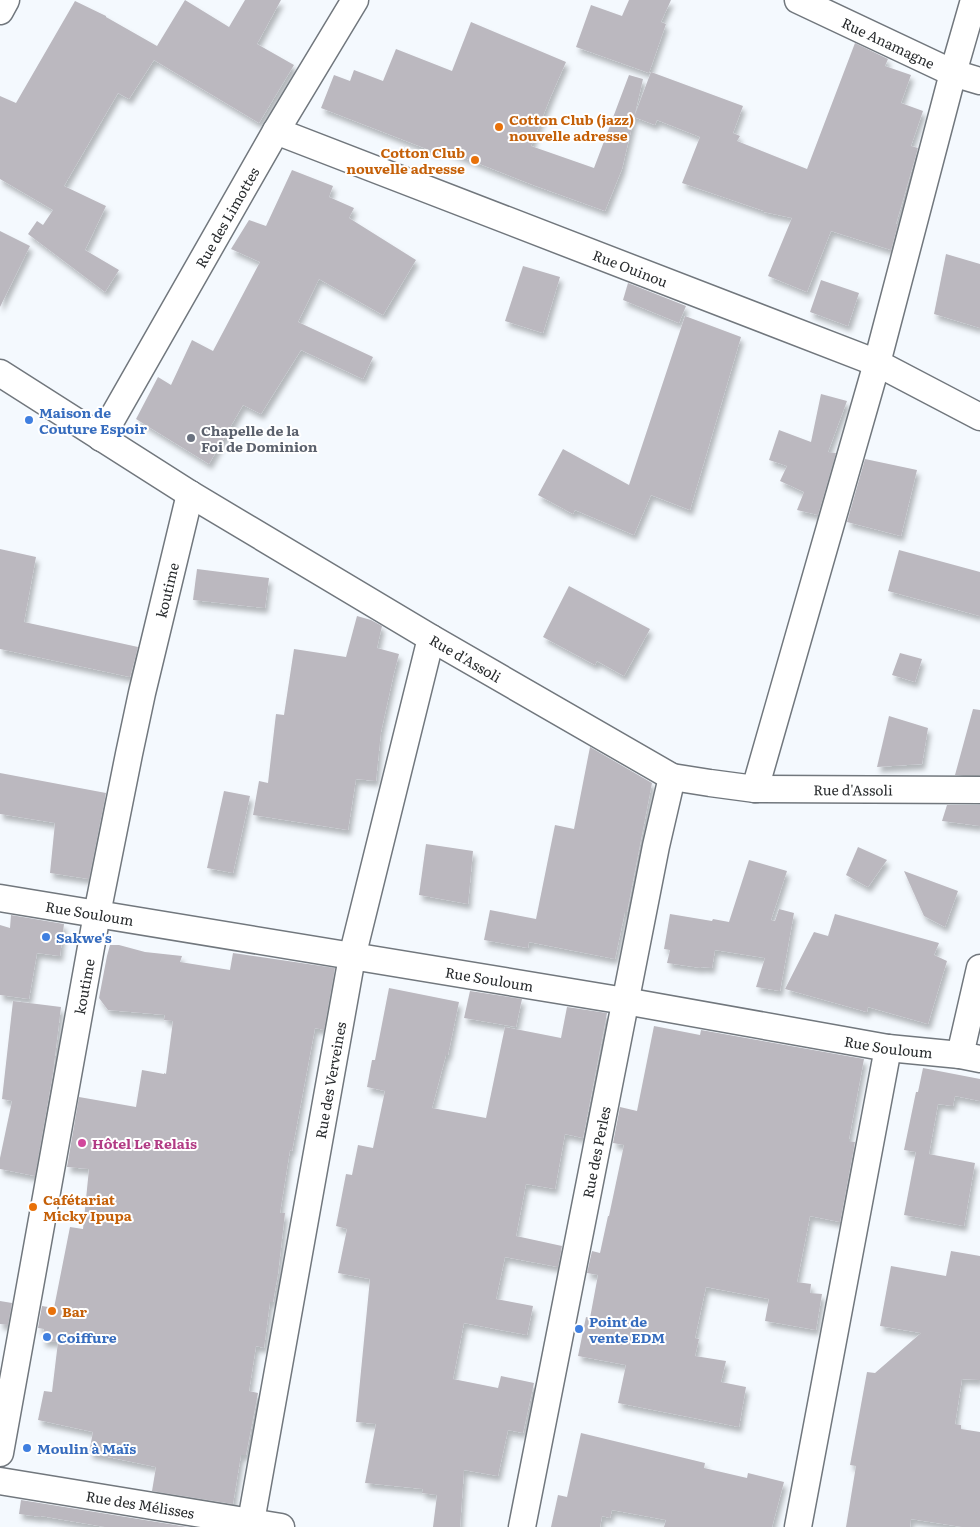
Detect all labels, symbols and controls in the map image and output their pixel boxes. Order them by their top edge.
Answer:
street label: Rue Anamagne [839,12,938,73]
place label: Cotton Club (jazz) nouvelle adresse [509,109,634,145]
marker: Cotton Club (jazz) nouvelle adresse [493,121,505,133]
place label: Cotton Club nouvelle adresse [346,142,465,178]
marker: Cotton Club nouvelle adresse [469,154,481,166]
street label: Rue des Limottes [190,163,263,271]
street label: Rue Ouinou [590,244,671,291]
place label: Maison de Couture Espoir [39,402,147,438]
marker: Maison de Couture Espoir [23,414,35,426]
place label: Chapelle de la Foi de Dominion [201,420,318,456]
marker: Chapelle de la Foi de Dominion [185,432,197,444]
street label: koutime [151,561,183,620]
street label: Rue d'Assoli [426,629,505,687]
street label: Rue d'Assoli [813,779,893,800]
street label: Rue Souloum [44,896,136,930]
place label: Sakwe's [56,927,112,947]
marker: Sakwe's [40,931,52,943]
street label: koutime [69,957,99,1016]
street label: Rue Souloum [444,962,535,996]
street label: Rue des Verveines [310,1020,350,1140]
street label: Rue Souloum [843,1030,934,1062]
street label: Rue des Perles [577,1105,615,1200]
place label: Hôtel Le Relais [92,1133,197,1153]
marker: Hôtel Le Relais [76,1137,88,1149]
place label: Cafétariat Micky Ipupa [43,1189,133,1225]
marker: Cafétariat Micky Ipupa [27,1201,39,1213]
place label: Bar [62,1301,88,1321]
marker: Bar [46,1305,58,1317]
place label: Point de vente EDM [589,1311,665,1347]
marker: Point de vente EDM [573,1323,585,1335]
place label: Coiffure [57,1327,117,1347]
marker: Coiffure [41,1331,53,1343]
place label: Moulin à Maïs [37,1438,136,1458]
marker: Moulin à Maïs [21,1442,33,1454]
street label: Rue des Mélisses [85,1485,196,1523]

